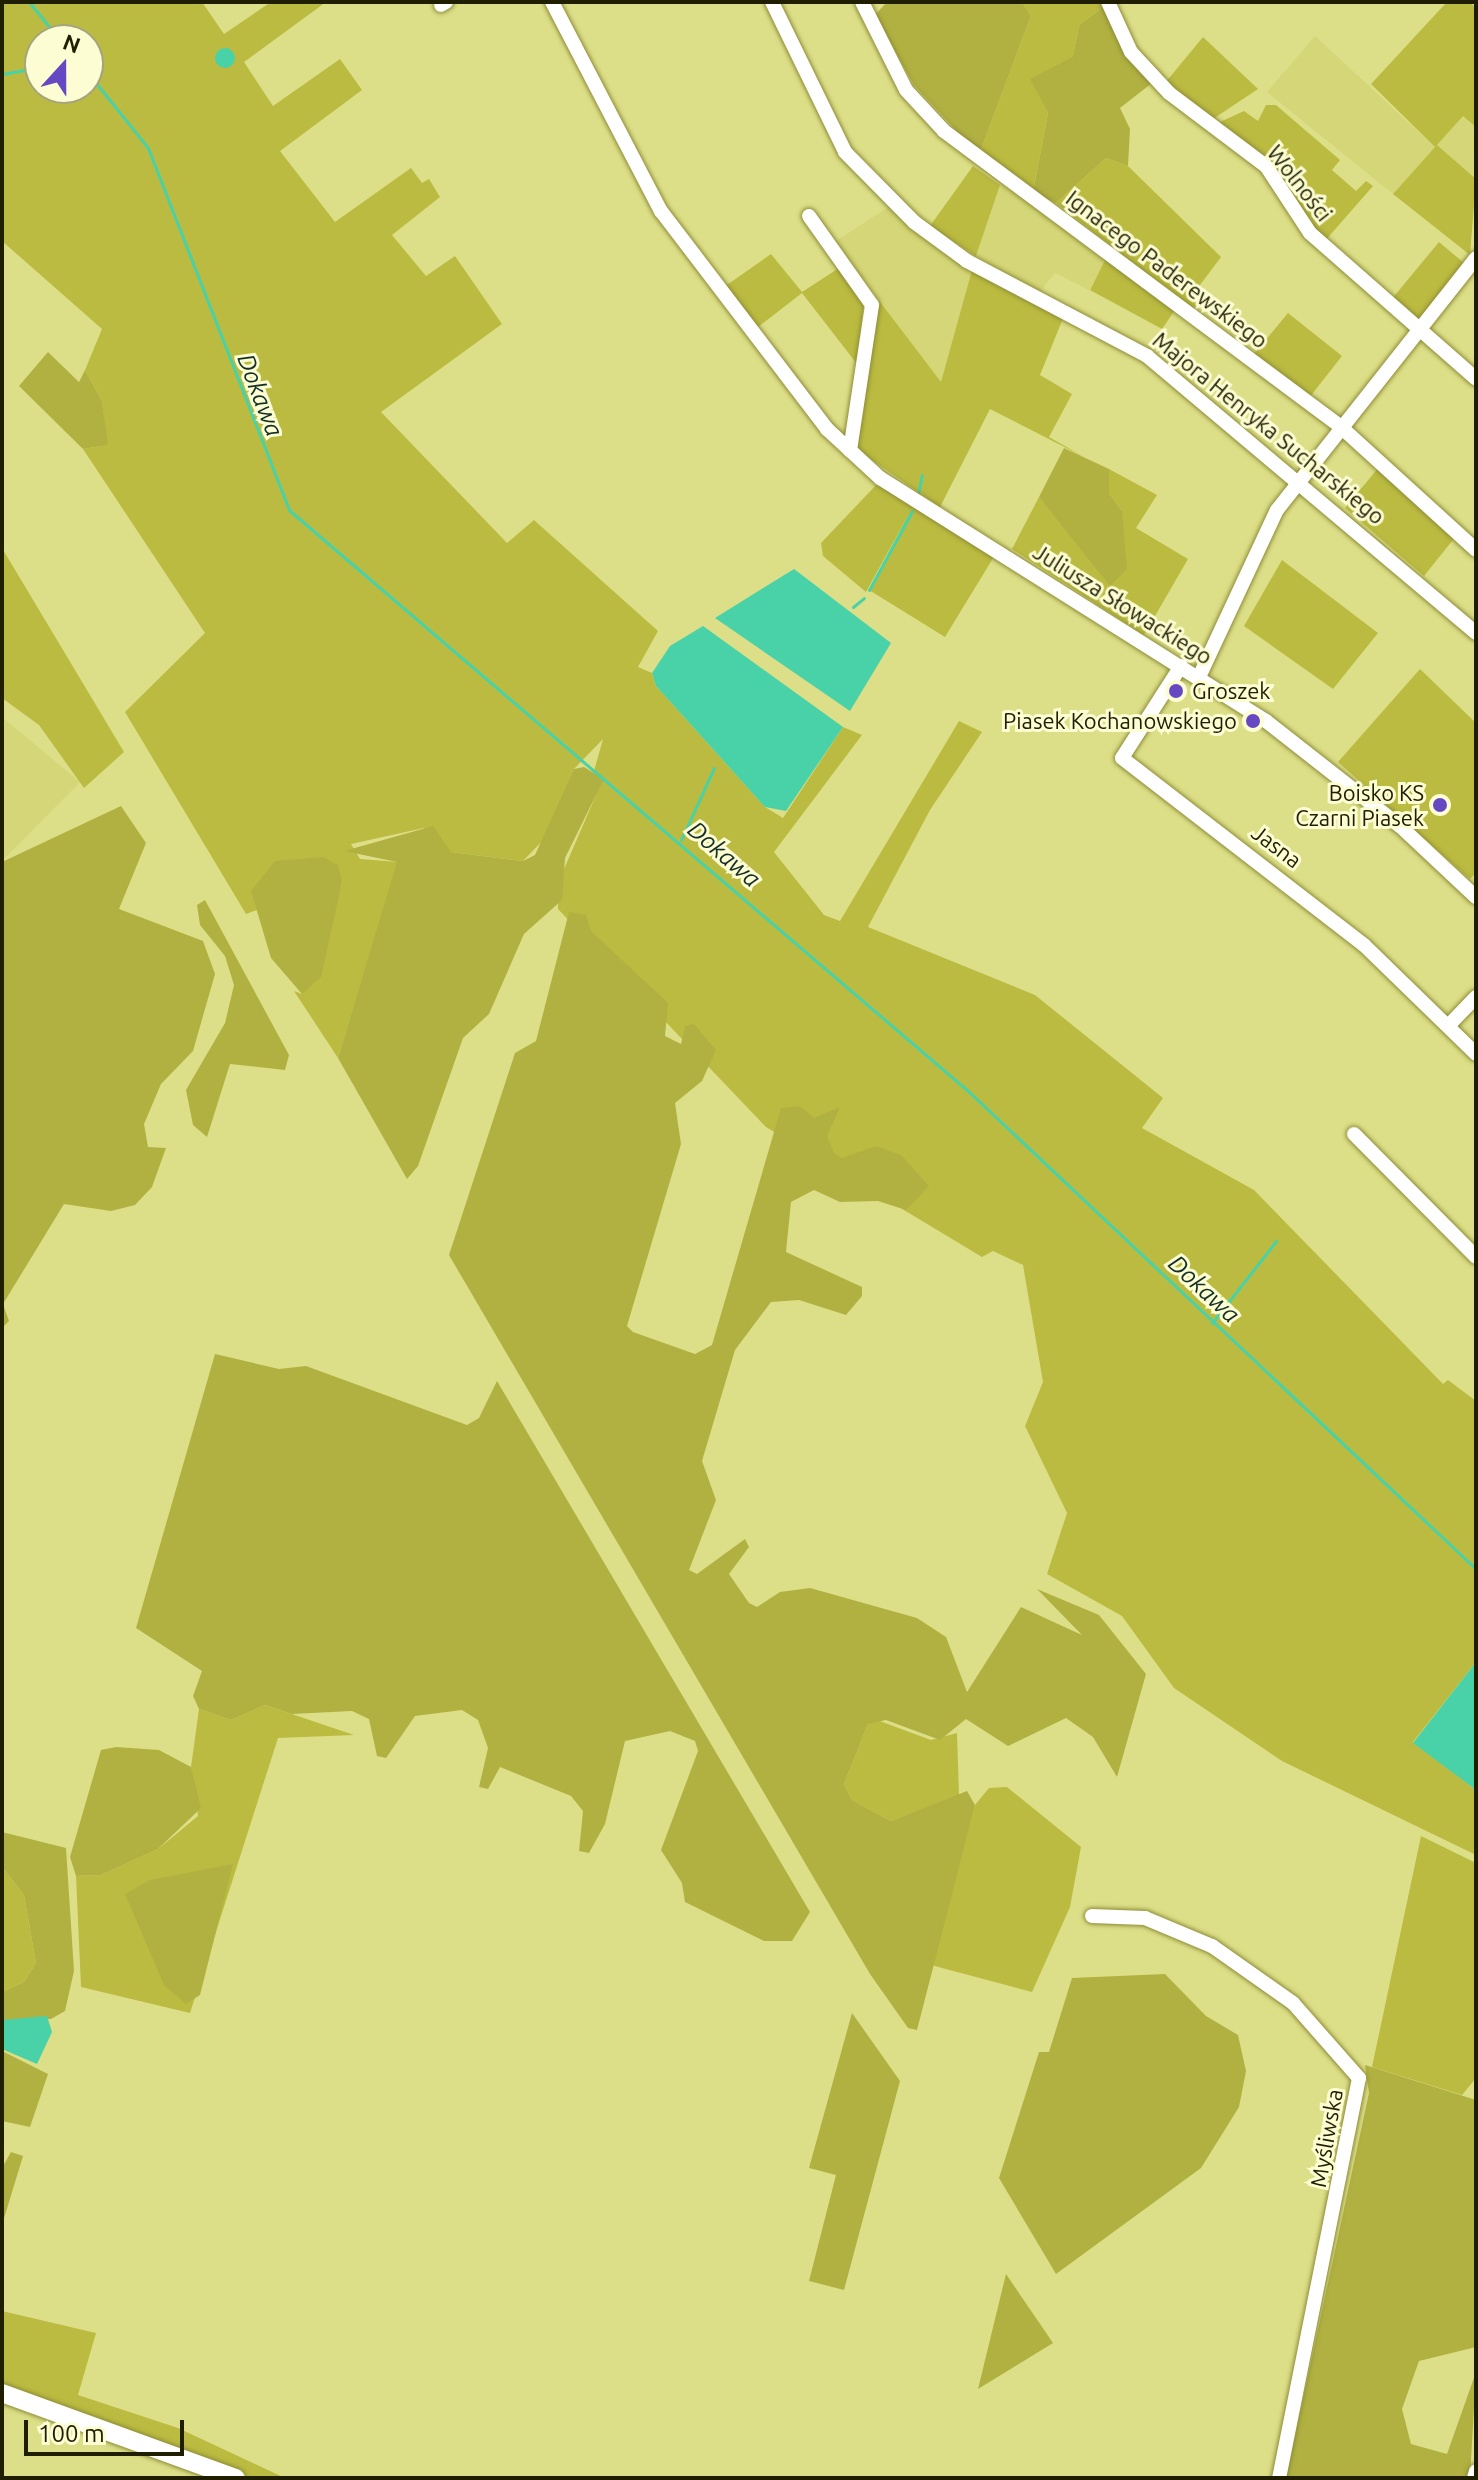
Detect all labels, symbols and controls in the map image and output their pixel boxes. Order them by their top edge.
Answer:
north arrow [24,24,104,104]
text: N [60,28,84,58]
street label: Wolności [1262,140,1338,226]
street label: Ignacego Paderewskiego [1061,185,1273,353]
street label: Majora Henryka Sucharskiego [1148,326,1390,530]
water label: Dokawa [231,350,289,440]
street label: Juliusza Słowackiego [1029,538,1217,670]
place label: Groszek [1192,678,1270,704]
marker: Groszek [1167,682,1185,700]
place label: Piasek Kochanowskiego [1003,708,1237,734]
marker: Piasek Kochanowskiego [1244,712,1262,730]
place label: Boisko KS Czarni Piasek [1295,779,1424,830]
marker: Boisko KS Czarni Piasek [1431,796,1449,814]
water label: Dokawa [682,815,766,893]
street label: Jasna [1247,819,1307,873]
water label: Dokawa [1163,1249,1245,1329]
street label: Myśliwska [1304,2087,1348,2189]
scale bar [28,2404,188,2454]
text: 100 m [38,2420,105,2447]

